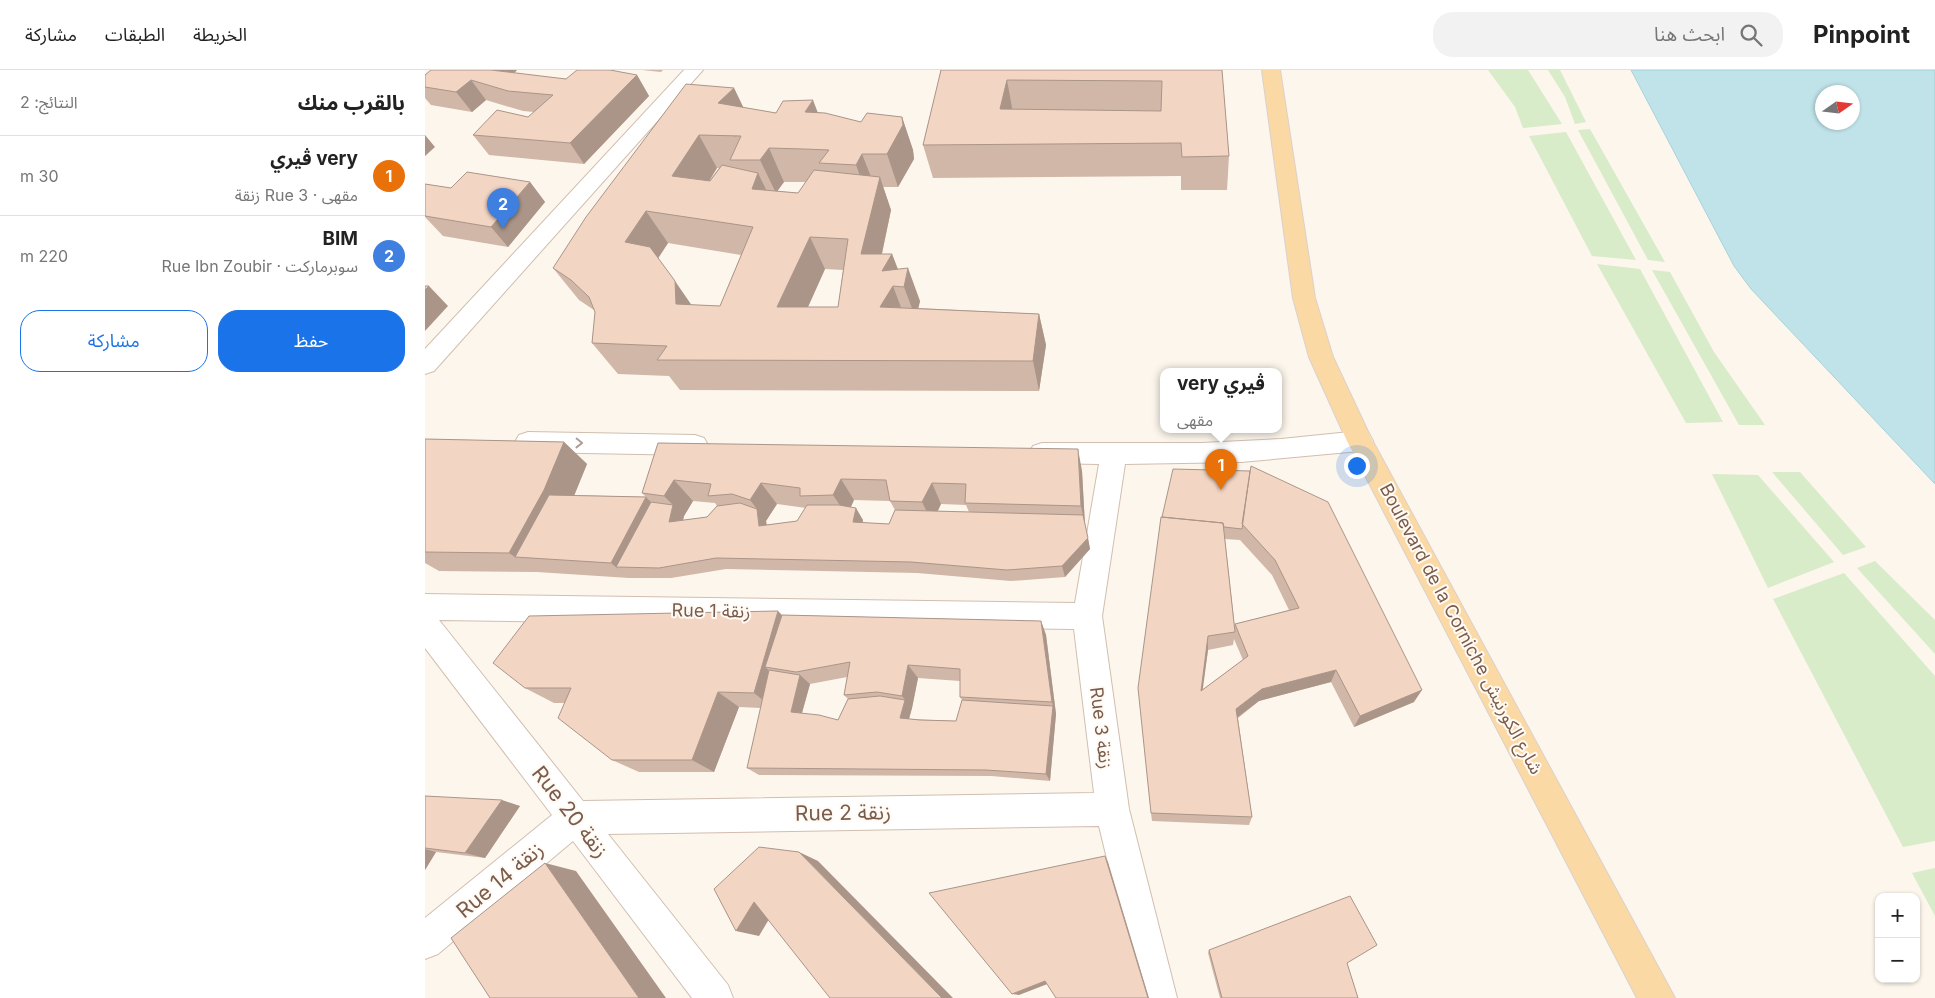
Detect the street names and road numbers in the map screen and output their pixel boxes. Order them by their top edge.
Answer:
street label: Boulevard de la Corniche شارع الكورنيش [1372,480,1547,780]
street label: Rue 1 زنقة [671,599,751,623]
street label: Rue 3 زنقة [1085,686,1117,770]
street label: Rue 20 زنقة [527,761,614,862]
street label: Rue 2 زنقة [795,799,891,826]
street label: Rue 14 زنقة [451,836,548,923]

